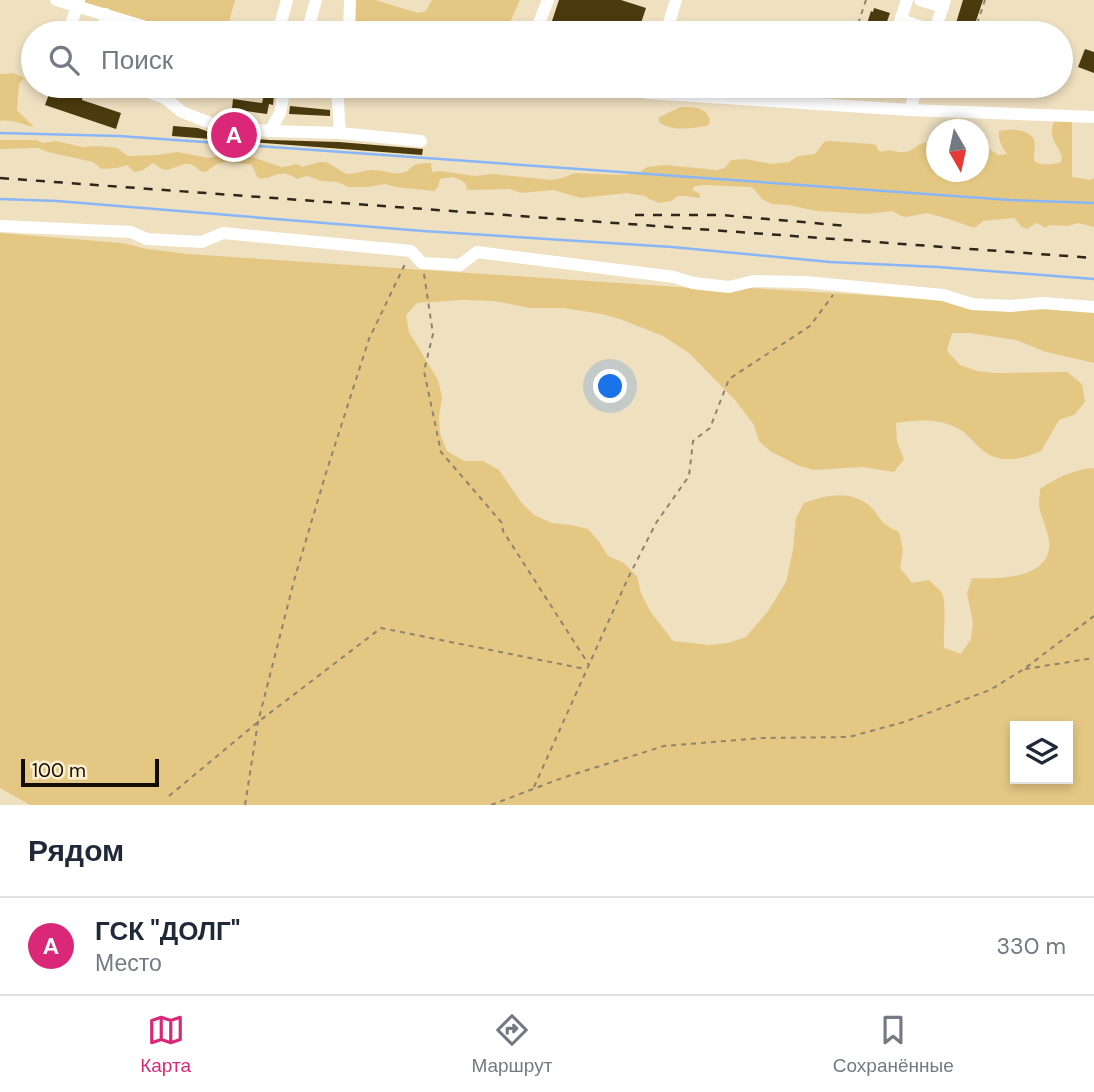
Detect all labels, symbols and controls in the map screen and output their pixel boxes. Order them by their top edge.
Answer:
search box [21,21,1073,98]
icon: search [45,41,83,79]
text: Поиск [101,43,173,77]
pin: A [211,109,257,161]
north arrow [926,119,989,182]
your location [593,369,627,403]
map controls [1010,721,1073,784]
button: layers [1010,721,1073,784]
scale bar [21,756,159,788]
text: 100 m [32,758,86,783]
text: Рядом [28,831,124,870]
text: ГСК "ДОЛГ" [95,914,240,948]
text: A [43,931,59,961]
text: 330 m [996,931,1066,961]
text: Место [95,948,162,978]
tab: Карта [140,1011,191,1078]
tab: Маршрут [471,1011,552,1078]
tab: Сохранённые [833,1011,954,1078]

